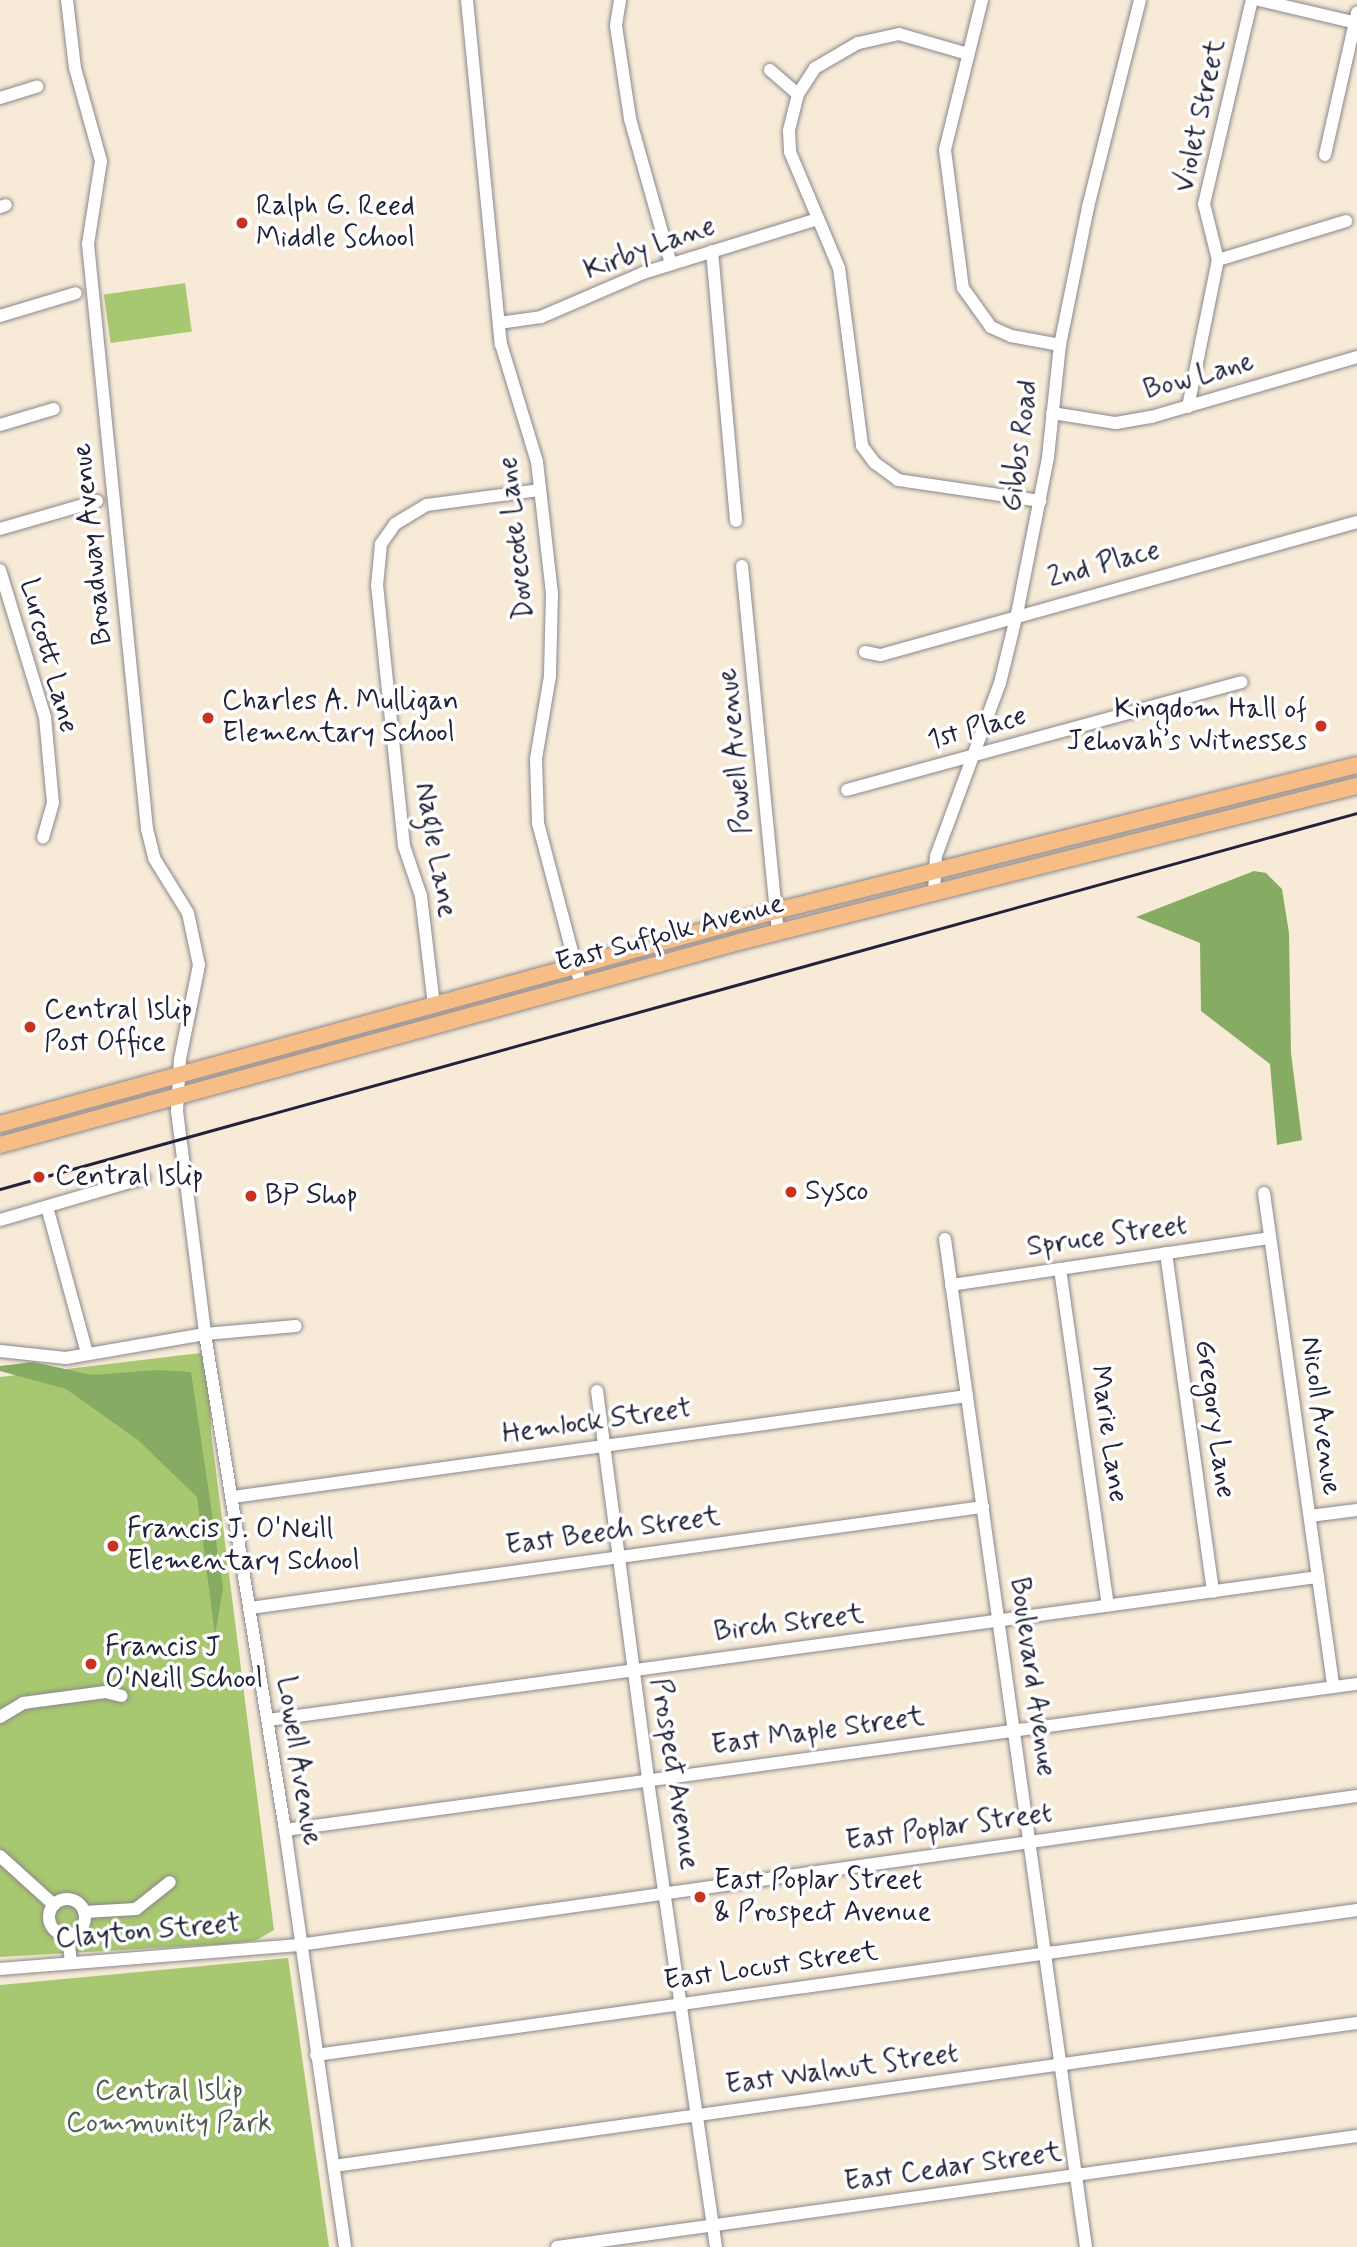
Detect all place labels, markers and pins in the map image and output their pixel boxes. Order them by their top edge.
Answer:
place label: Ralph G. Reed Middle School [256,190,416,256]
marker: Ralph G. Reed Middle School [234,215,250,231]
place label: Charles A. Mulligan Elementary School [222,685,459,751]
place label: Kingdom Hall of Jehovah’s Witnesses [1059,693,1307,759]
marker: Charles A. Mulligan Elementary School [200,710,216,726]
marker: Kingdom Hall of Jehovah’s Witnesses [1313,718,1329,734]
place label: Central Islip Post Office [44,994,200,1060]
marker: Central Islip Post Office [22,1019,38,1035]
place label: Central Islip [55,1160,211,1194]
marker: Central Islip [29,1167,49,1187]
place label: Sysco [805,1175,868,1209]
place label: BP Shop [265,1179,358,1213]
marker: Sysco [783,1184,799,1200]
marker: BP Shop [243,1188,259,1204]
place label: Francis J. O'Neill Elementary School [127,1513,360,1579]
marker: Francis J. O'Neill Elementary School [105,1538,121,1554]
place label: Francis J O'Neill School [105,1631,263,1697]
marker: Francis J O'Neill School [83,1656,99,1672]
place label: East Poplar Street & Prospect Avenue [714,1864,931,1930]
marker: East Poplar Street & Prospect Avenue [692,1889,708,1905]

